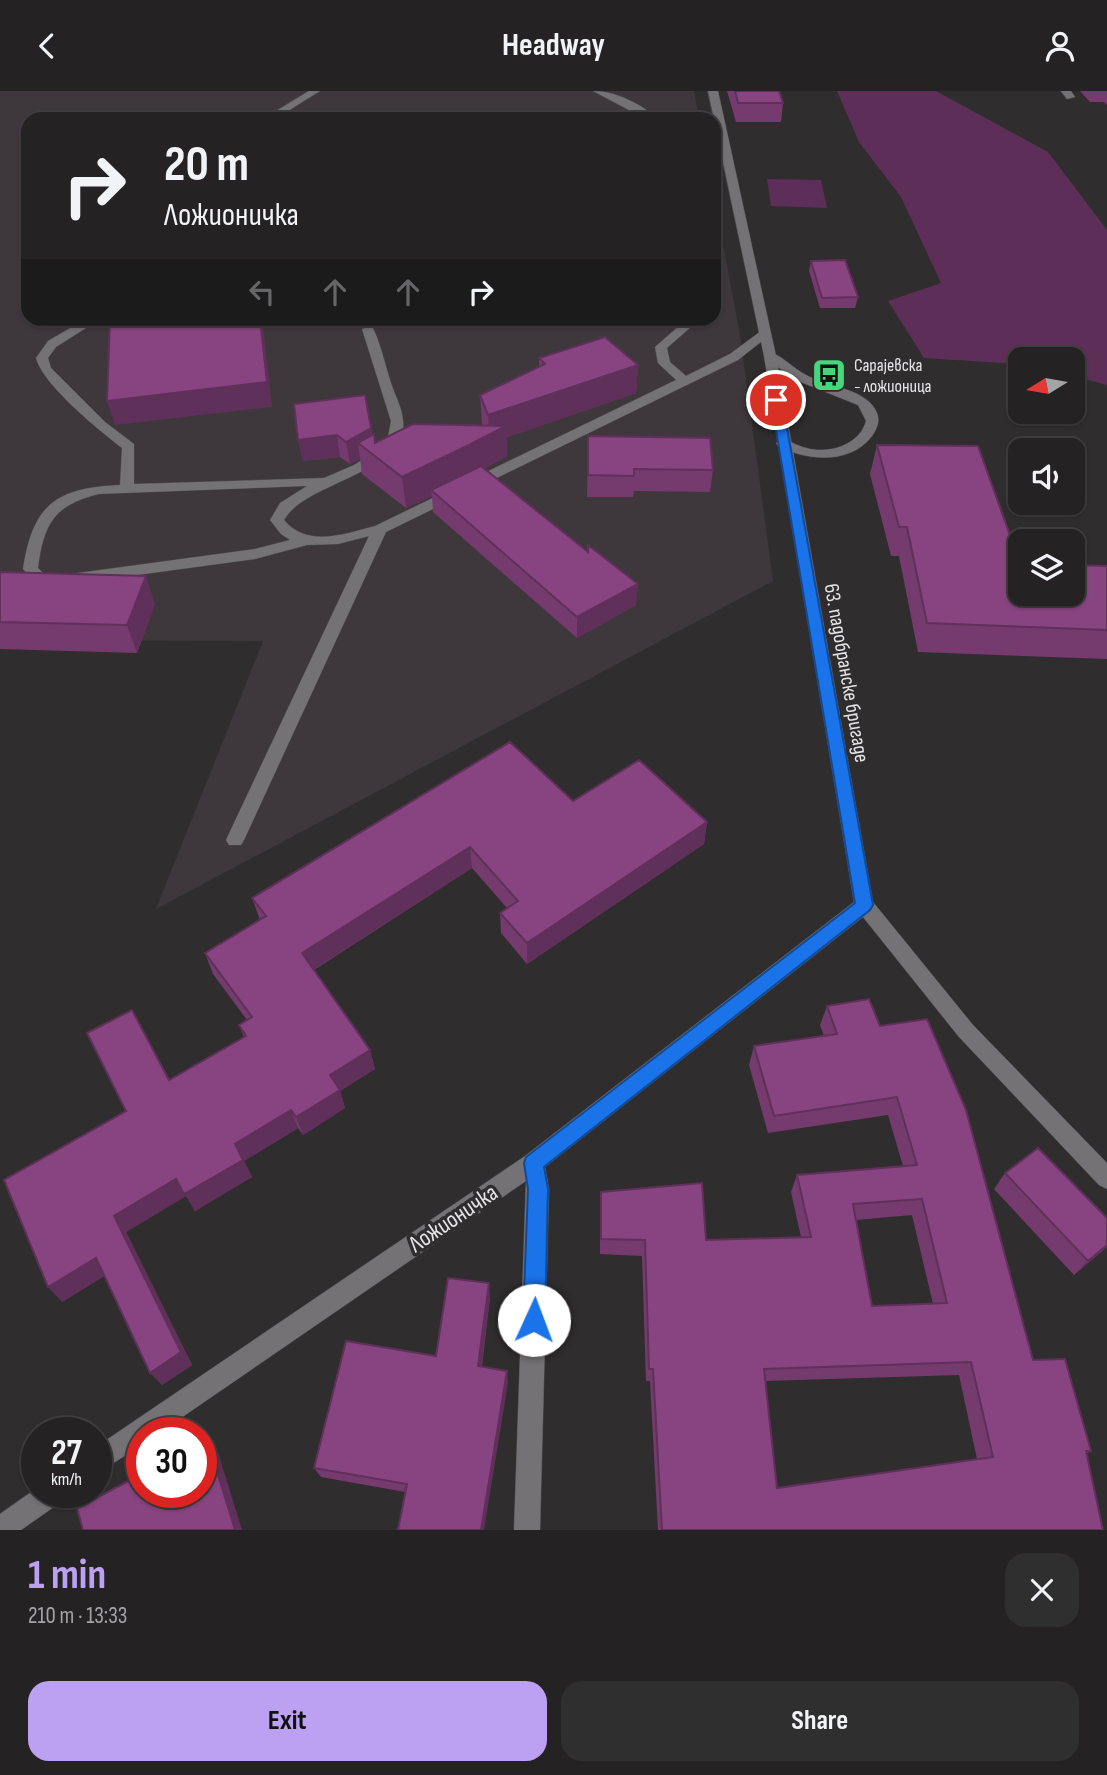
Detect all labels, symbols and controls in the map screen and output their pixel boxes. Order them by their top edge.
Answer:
text: Headway [502,26,605,65]
icon: back [28,27,66,65]
icon: person [1041,27,1079,65]
text: 20 m [164,136,249,195]
icon: right [49,140,140,231]
text: Ложионичка [164,196,299,235]
icon: left [243,273,281,311]
icon: ahead [316,273,354,311]
icon: ahead [389,273,427,311]
icon: right [462,273,500,311]
north arrow [1008,347,1085,423]
map controls [1008,347,1085,606]
place label: Сарајевска - ложионица [854,355,932,397]
bus stop icon: Сарајевска - ложионица [810,356,848,394]
pin [746,370,806,430]
icon: arrive [757,381,795,419]
button: sound [1008,438,1085,515]
button: layers [1008,529,1085,606]
street label: 63. падобранске бригаде [818,582,875,764]
street label: Ложионичка [402,1178,503,1259]
position arrow [497,1283,571,1357]
speed limit sign: 30 [126,1417,217,1508]
text: 27 [51,1432,82,1475]
text: km/h [51,1469,82,1490]
text: 1 min [28,1550,106,1601]
button: close [1005,1553,1079,1627]
text: 210 m · 13:33 [28,1602,128,1630]
button: Exit [28,1681,547,1761]
button: Share [561,1681,1079,1761]

